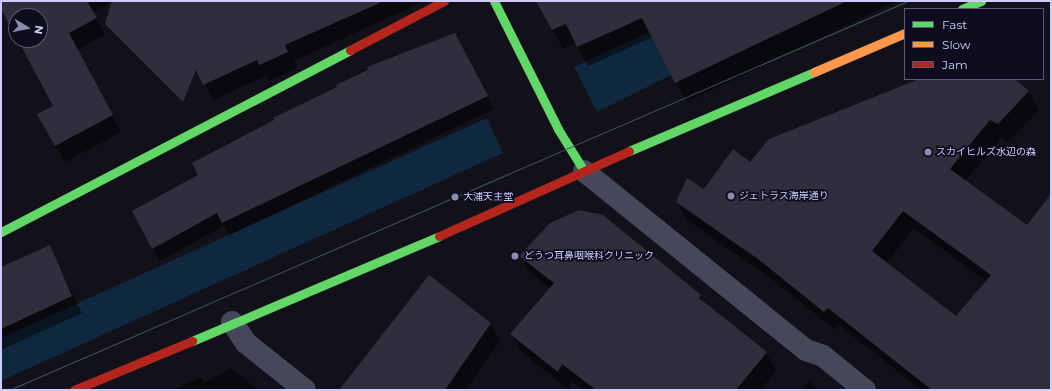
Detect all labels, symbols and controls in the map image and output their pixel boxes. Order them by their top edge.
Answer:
north arrow [8,8,48,48]
legend [904,8,1044,80]
text: Fast [942,17,967,32]
text: N [31,24,46,35]
text: Slow [942,37,971,52]
text: Jam [942,57,968,72]
place label: スカイヒルズ水辺の森 [936,146,1036,158]
marker: スカイヒルズ水辺の森 [923,147,933,157]
place label: ジェトラス海岸通り [739,190,829,202]
place label: 大浦天主堂 [463,191,513,203]
marker: ジェトラス海岸通り [726,191,736,201]
marker: 大浦天主堂 [450,192,460,202]
marker: どうつ耳鼻咽喉科クリニック [509,250,521,262]
place label: どうつ耳鼻咽喉科クリニック [524,250,654,262]

